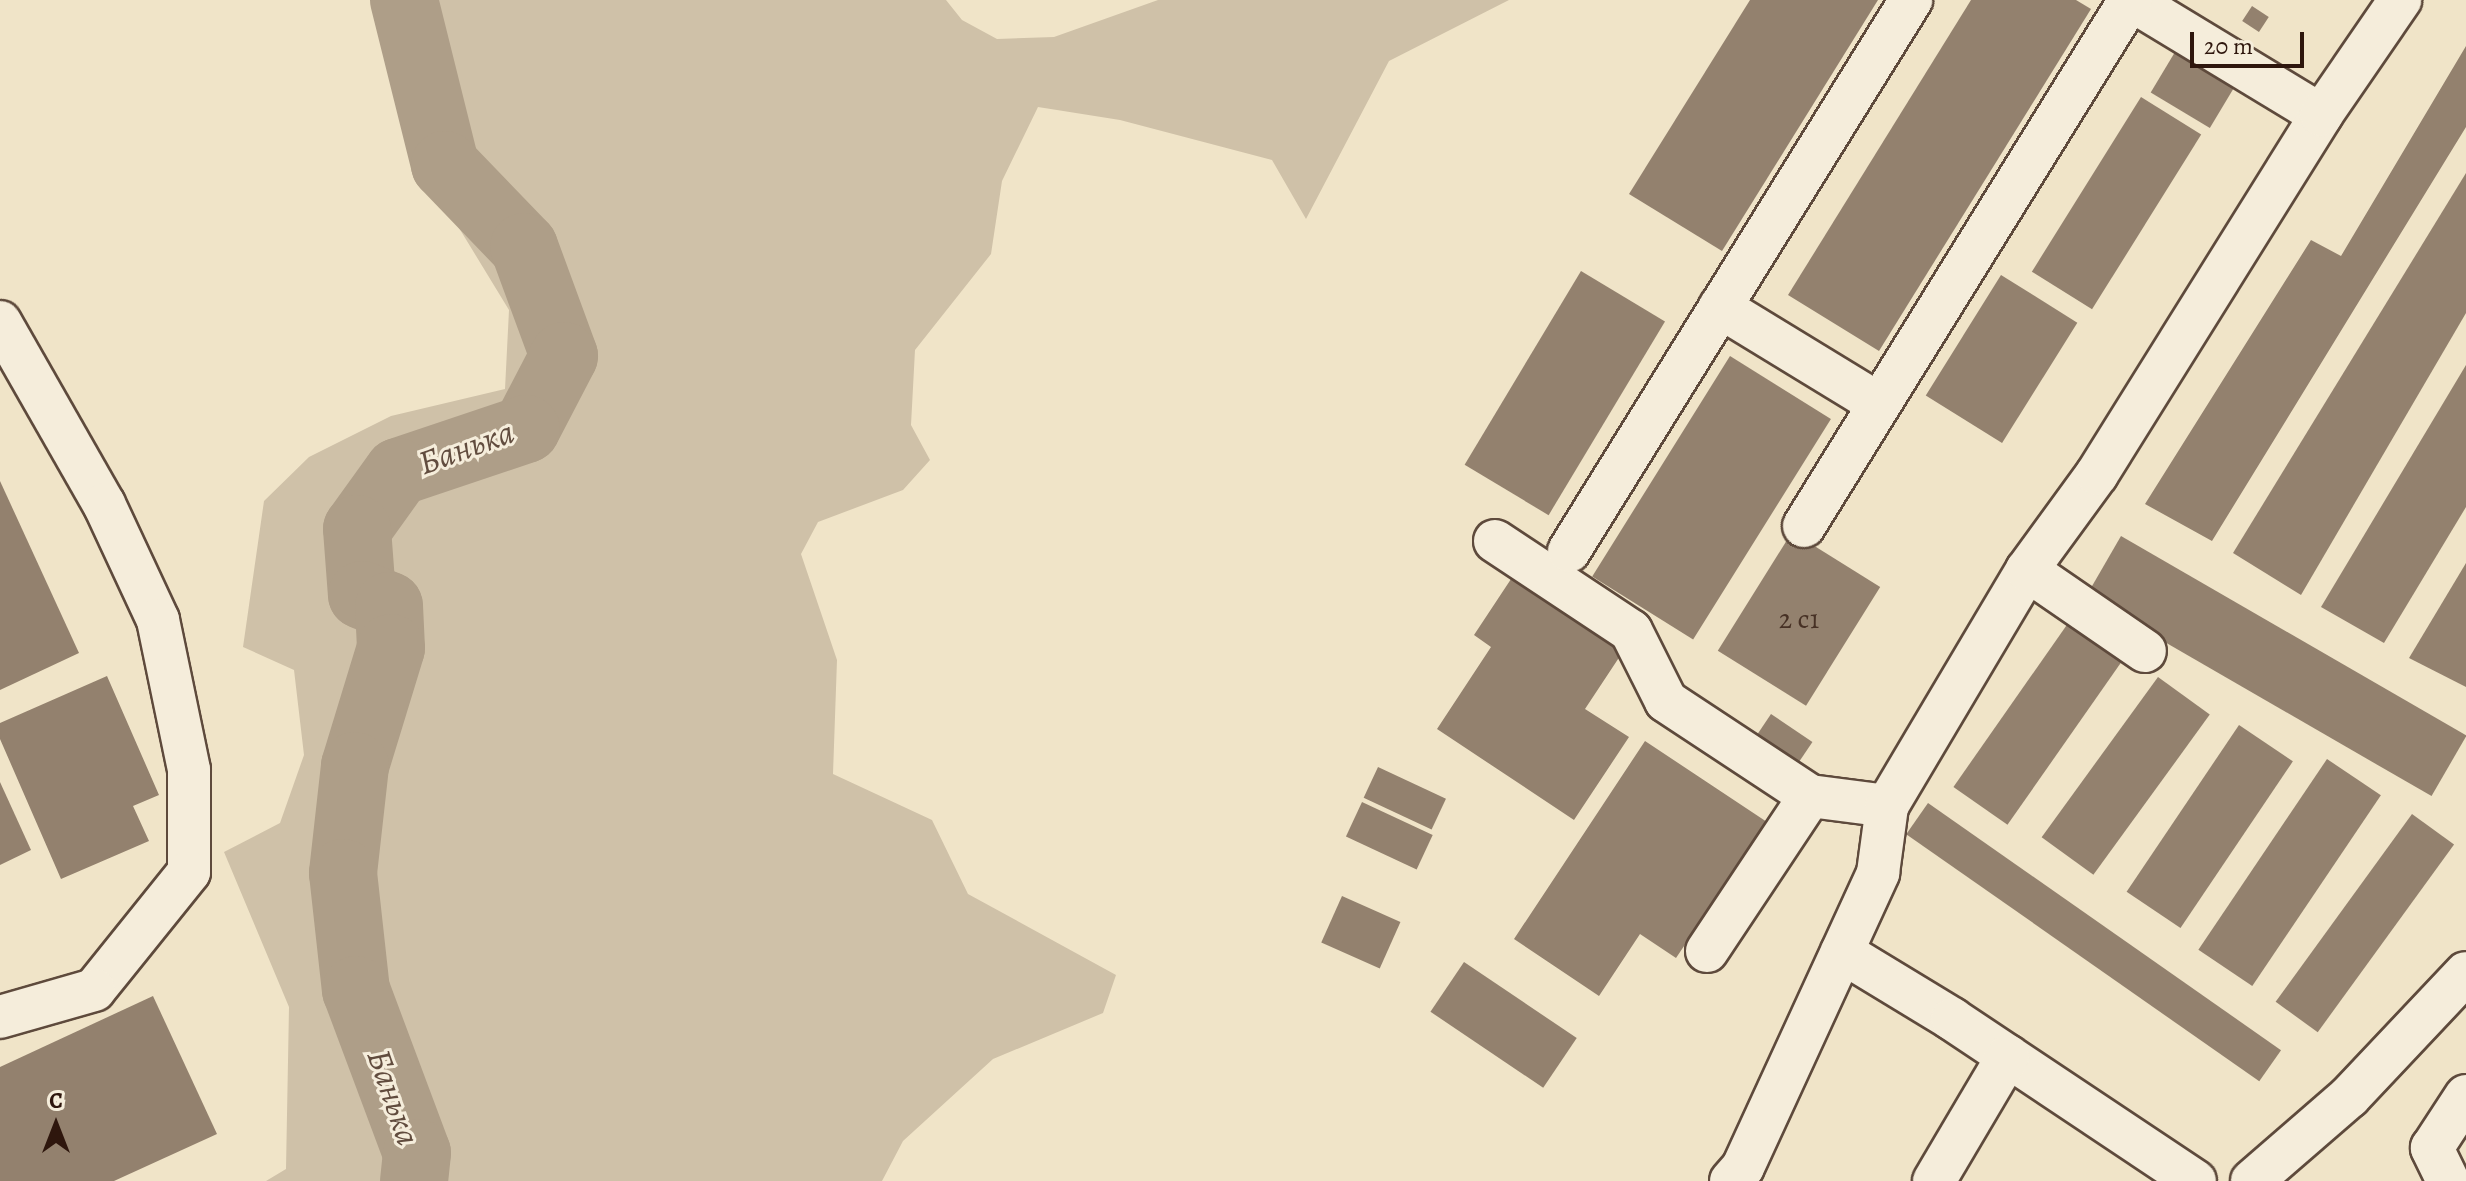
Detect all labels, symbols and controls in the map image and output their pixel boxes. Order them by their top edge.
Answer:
scale bar [2194,16,2308,66]
text: 20 m [2204,30,2253,62]
water label: Банька [413,411,519,483]
house number: 2 с1 [1779,602,1819,636]
water label: Банька [359,1044,429,1150]
north arrow [16,1085,96,1165]
text: С [49,1086,63,1116]

